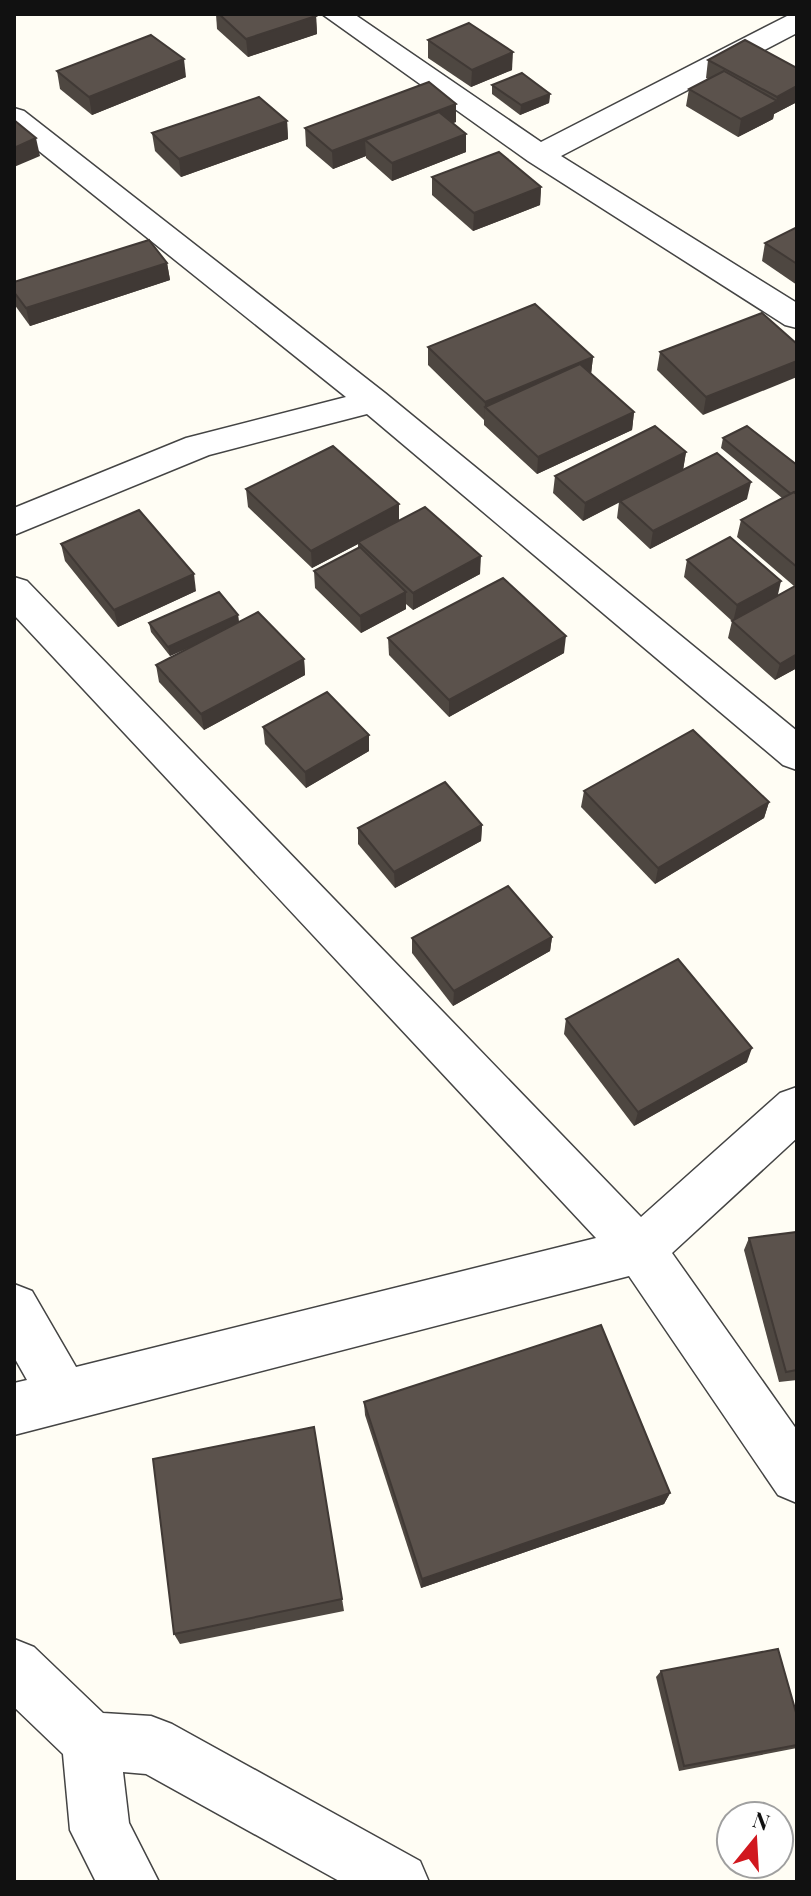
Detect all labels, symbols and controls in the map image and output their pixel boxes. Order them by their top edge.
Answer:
north arrow [715,1800,795,1880]
text: N [749,1803,774,1837]

